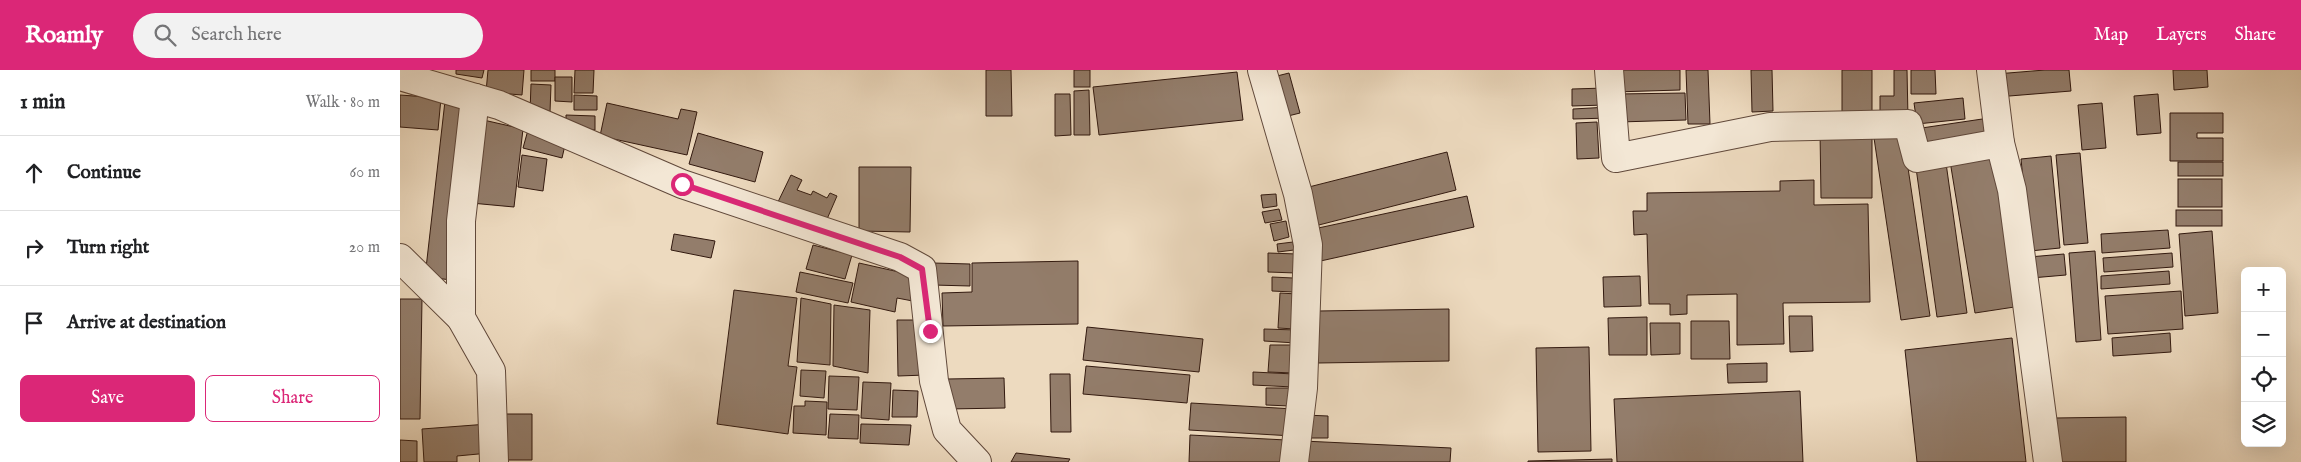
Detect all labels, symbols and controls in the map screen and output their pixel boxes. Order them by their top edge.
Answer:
search box [133,13,483,58]
text: Roamly [25,20,103,51]
icon: search [151,21,179,49]
text: Search here [191,23,282,47]
text: Map [2094,24,2128,47]
text: Layers [2156,24,2207,47]
text: Share [2235,24,2276,47]
text: 1 min [20,89,65,116]
text: Walk · 80 m [305,93,380,113]
icon: ahead [20,159,48,187]
text: Continue [67,161,141,185]
text: 60 m [350,163,380,183]
route start [671,173,694,196]
icon: right [20,234,48,262]
text: Turn right [67,236,149,260]
text: 20 m [349,238,380,258]
map controls [2241,267,2286,447]
button: + [2241,267,2286,312]
icon: arrive [20,309,48,337]
text: Arrive at destination [67,311,226,335]
button: − [2241,312,2286,357]
route end [919,320,942,343]
button: locate [2241,357,2286,402]
button: Save [20,375,195,422]
button: Share [205,375,380,422]
button: layers [2241,402,2286,447]

